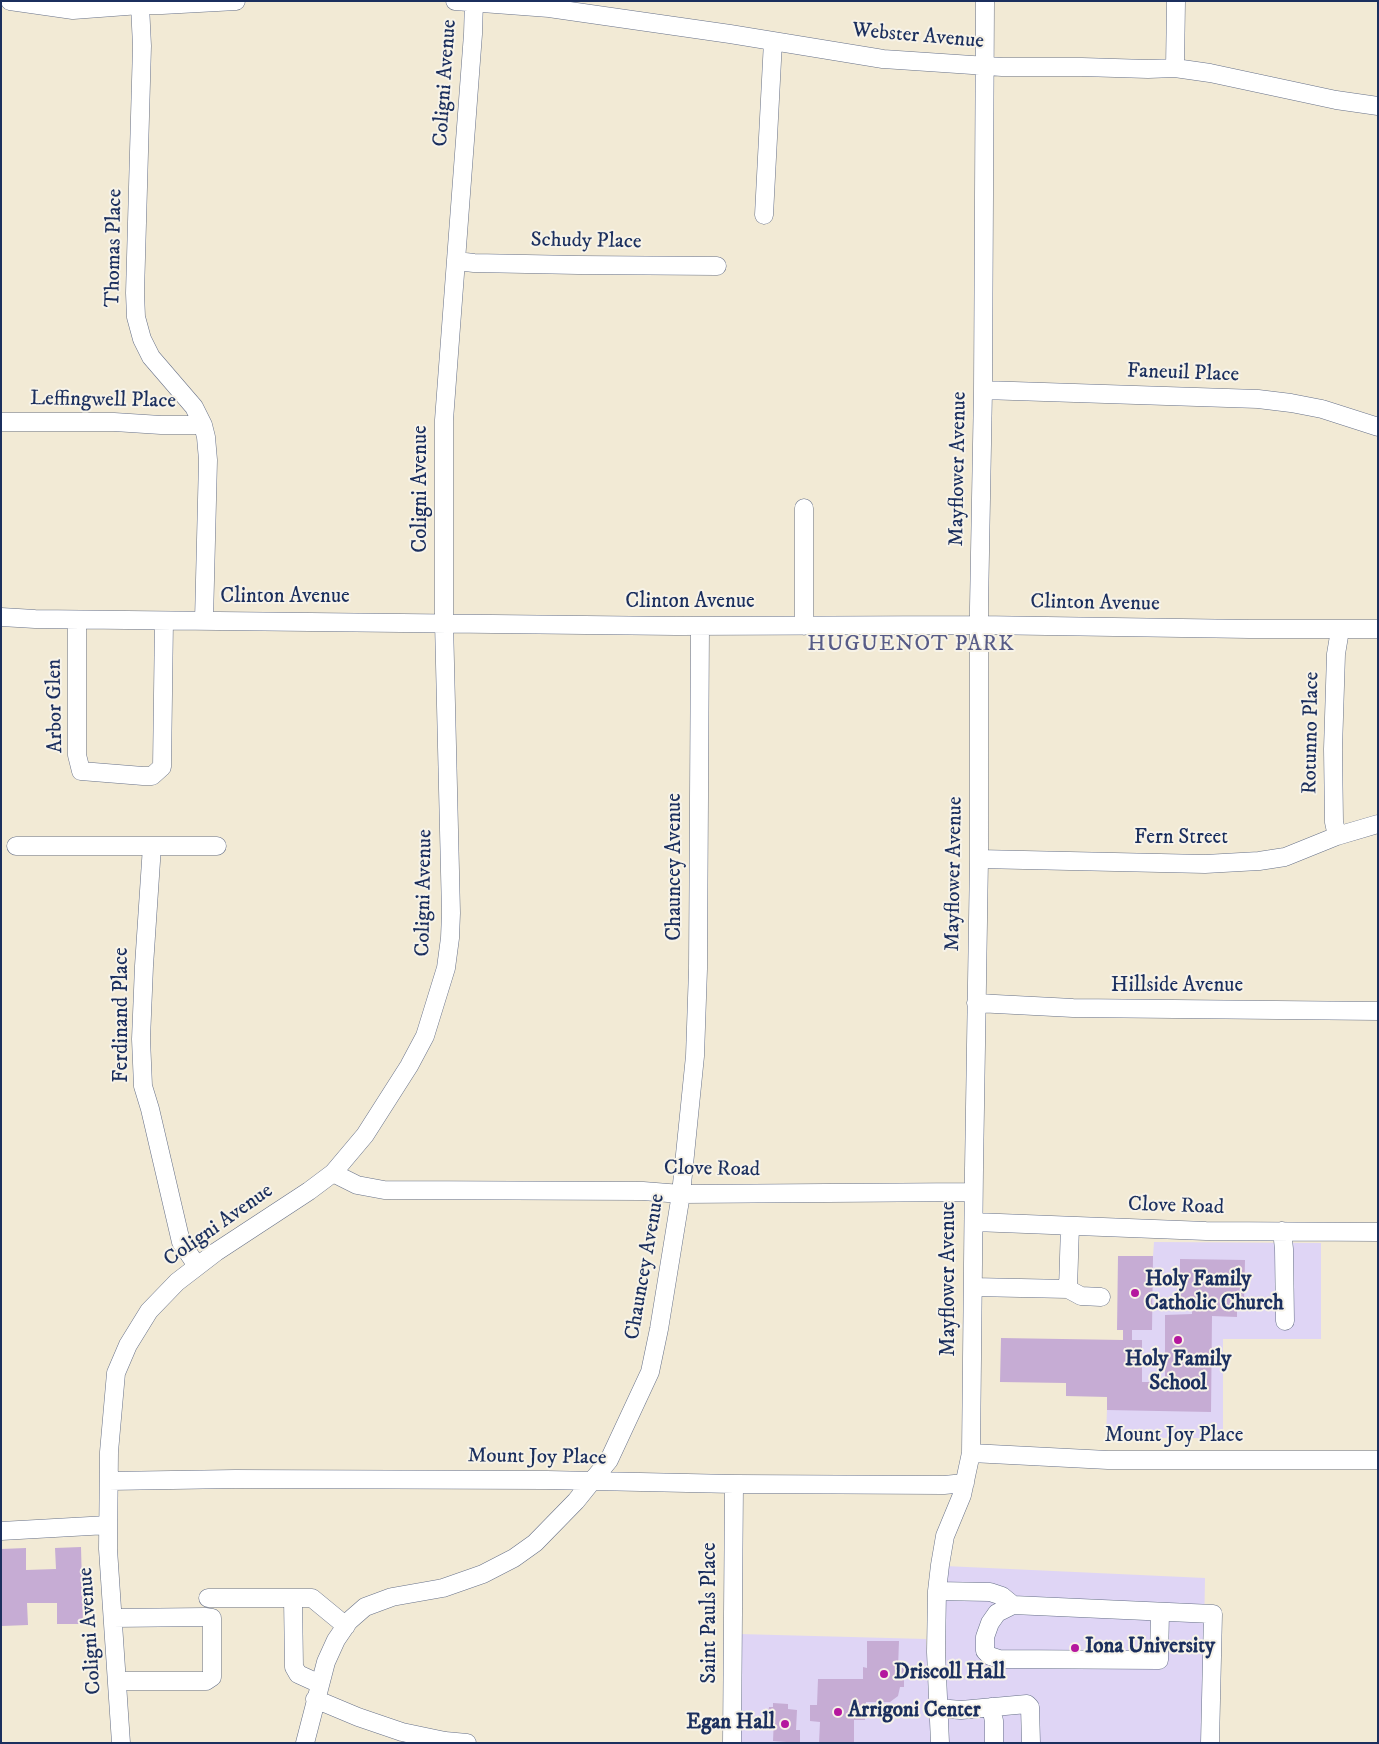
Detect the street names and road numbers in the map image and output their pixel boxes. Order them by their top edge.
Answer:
street label: Coligni Avenue [429,19,463,147]
street label: Webster Avenue [851,19,985,55]
street label: Thomas Place [101,189,129,307]
street label: Schudy Place [530,228,642,256]
street label: Faneuil Place [1127,359,1239,389]
street label: Leffingwell Place [30,387,176,415]
street label: Mayflower Avenue [945,391,973,547]
street label: Coligni Avenue [409,425,435,553]
street label: Clinton Avenue [220,585,350,611]
street label: Clinton Avenue [625,590,755,616]
street label: Clinton Avenue [1030,590,1160,618]
street label: Arbor Glen [43,659,69,753]
street label: Rotunno Place [1298,671,1326,795]
street label: Chauncey Avenue [663,793,689,941]
street label: Mayflower Avenue [941,796,969,952]
street label: Fern Street [1134,826,1228,852]
street label: Coligni Avenue [411,829,439,957]
street label: Ferdinand Place [110,947,136,1083]
street label: Hillside Avenue [1111,974,1243,1000]
street label: Clove Road [664,1157,760,1183]
street label: Coligni Avenue [160,1179,278,1273]
street label: Chauncey Avenue [621,1192,671,1342]
street label: Clove Road [1127,1193,1225,1221]
street label: Mayflower Avenue [937,1202,963,1356]
street label: Mount Joy Place [1104,1424,1244,1450]
street label: Mount Joy Place [467,1444,607,1472]
street label: Saint Pauls Place [698,1542,724,1684]
street label: Coligni Avenue [74,1567,108,1695]

